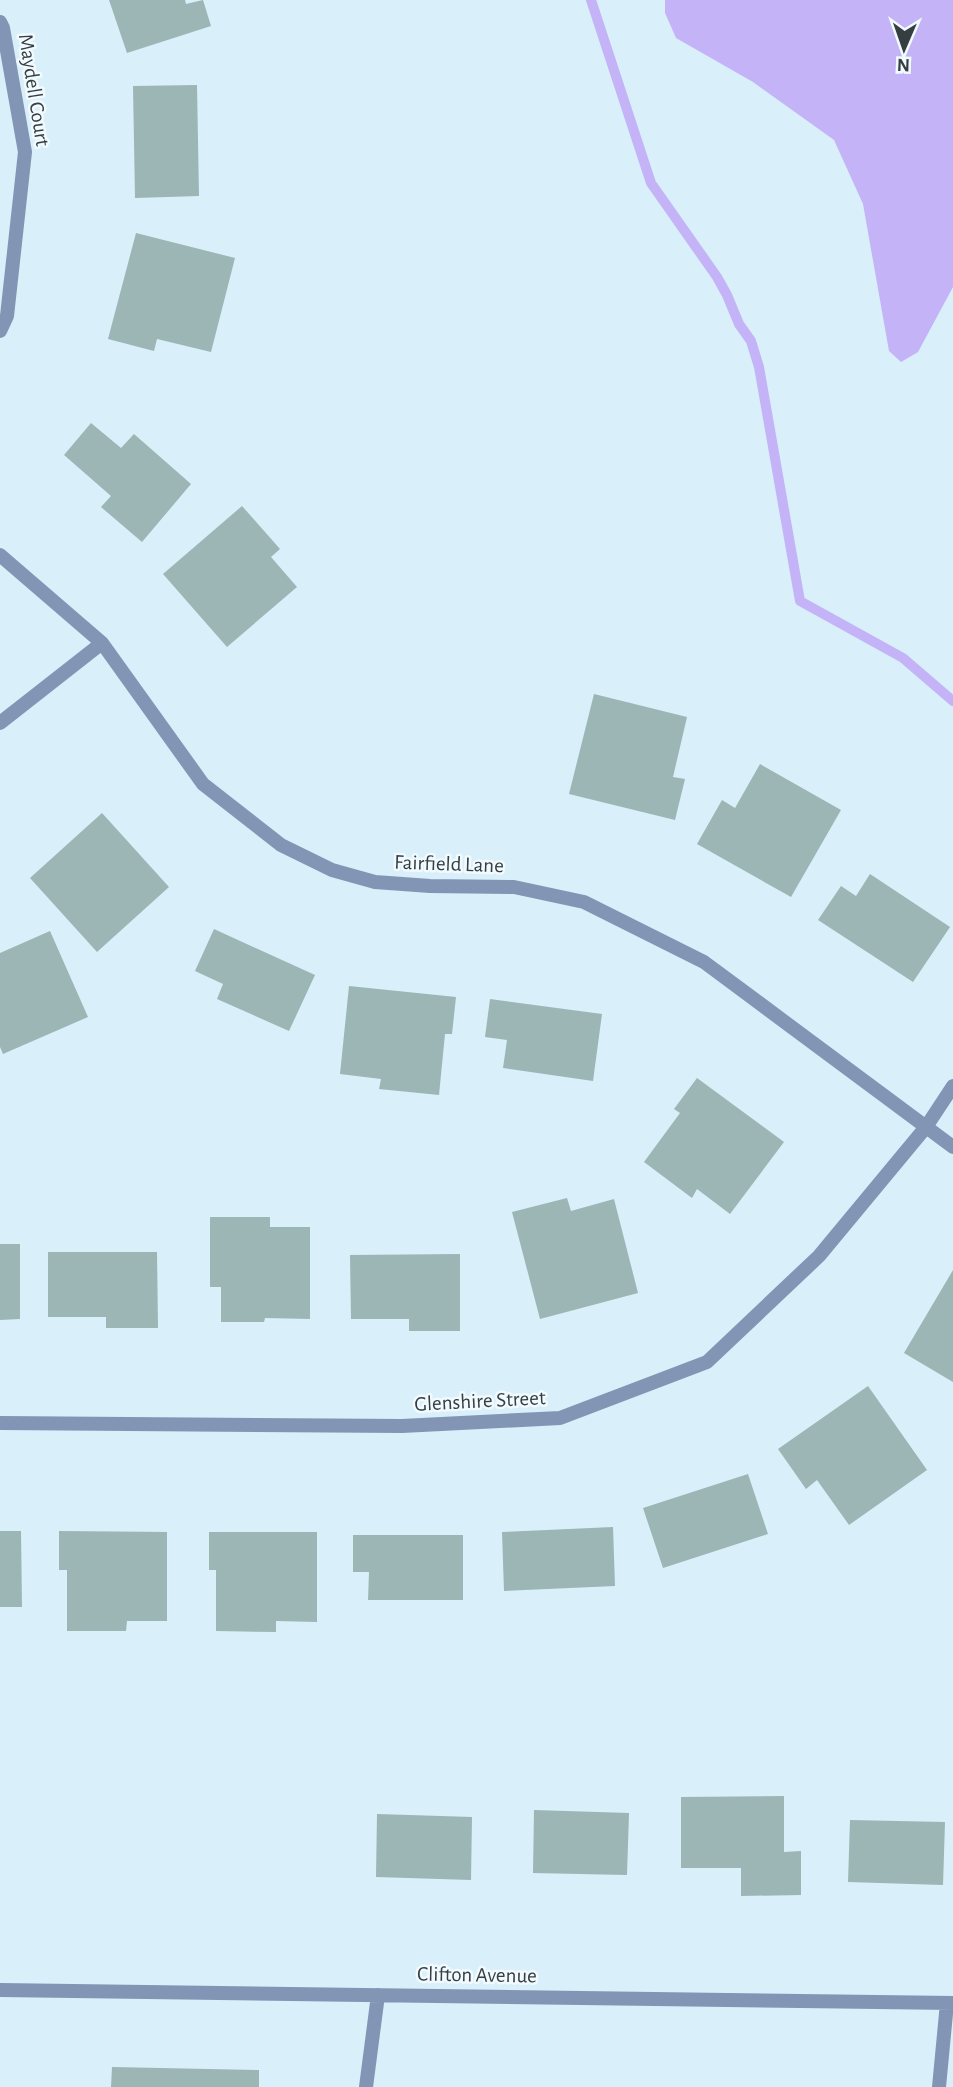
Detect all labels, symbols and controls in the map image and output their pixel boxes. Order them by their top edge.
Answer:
north arrow [869,14,939,84]
street label: Maydell Court [15,32,53,148]
text: N [897,55,910,74]
street label: Fairfield Lane [394,852,504,876]
street label: Glenshire Street [414,1387,546,1415]
street label: Clifton Avenue [417,1963,537,1987]

